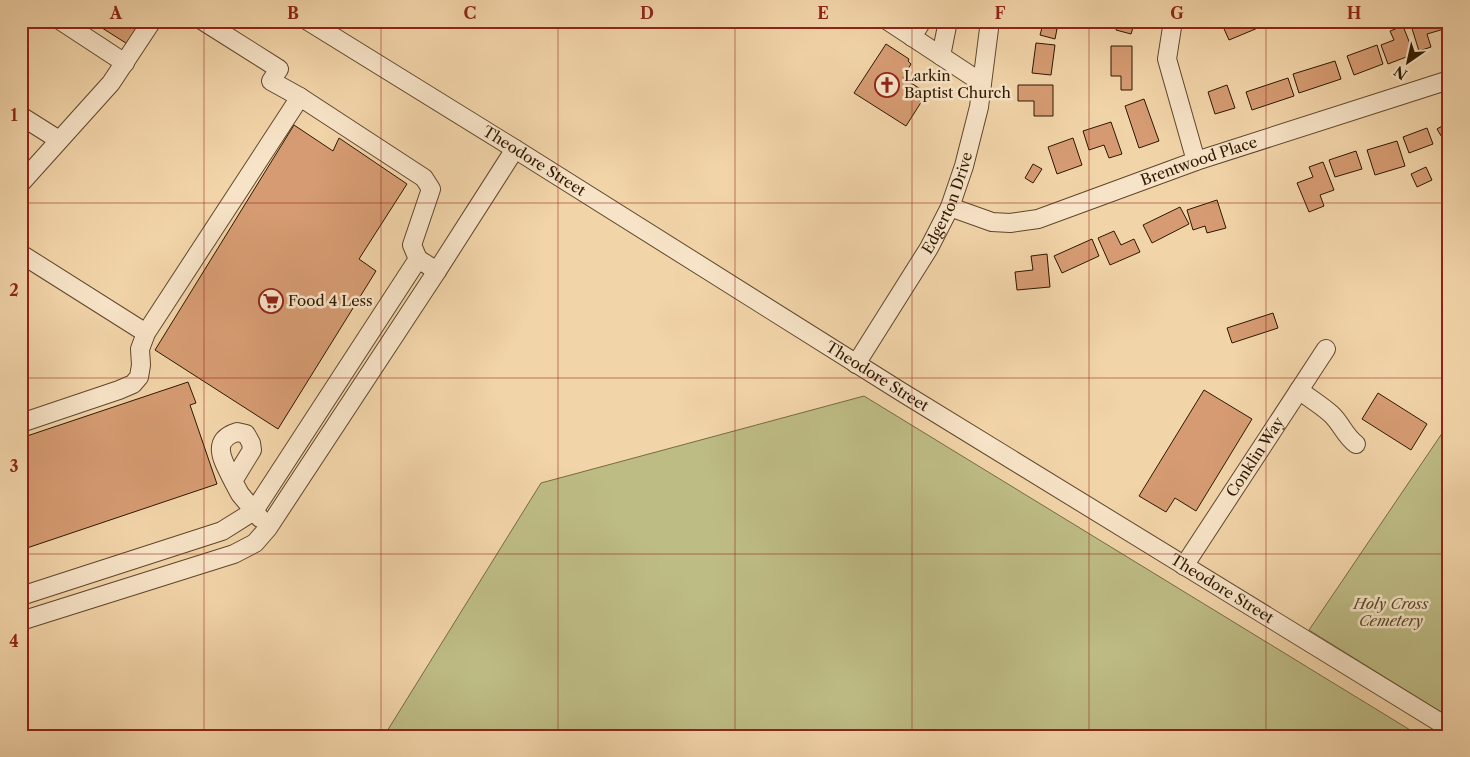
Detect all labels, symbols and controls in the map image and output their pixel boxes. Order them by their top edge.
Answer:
text: A [109,3,123,23]
text: B [287,3,299,23]
text: C [464,3,476,23]
text: D [640,3,654,23]
text: E [817,3,829,23]
text: F [995,3,1006,23]
text: G [1170,3,1184,23]
text: H [1347,3,1361,23]
north arrow [1382,38,1432,88]
text: N [1391,62,1411,84]
place label: Larkin Baptist Church [904,66,1011,102]
church icon: Larkin Baptist Church [874,72,900,98]
text: 1 [10,105,18,125]
street label: Theodore Street [479,121,590,200]
street label: Brentwood Place [1138,132,1259,189]
street label: Edgerton Drive [918,150,976,257]
text: 2 [9,280,19,300]
supermarket icon: Food 4 Less [258,288,284,314]
place label: Food 4 Less [288,291,373,310]
street label: Theodore Street [822,337,933,416]
street label: Conklin Way [1222,413,1288,501]
text: 3 [9,456,19,476]
street label: Theodore Street [1167,549,1278,628]
park label: Holy Cross Cemetery [1352,594,1429,630]
text: 4 [9,631,19,651]

